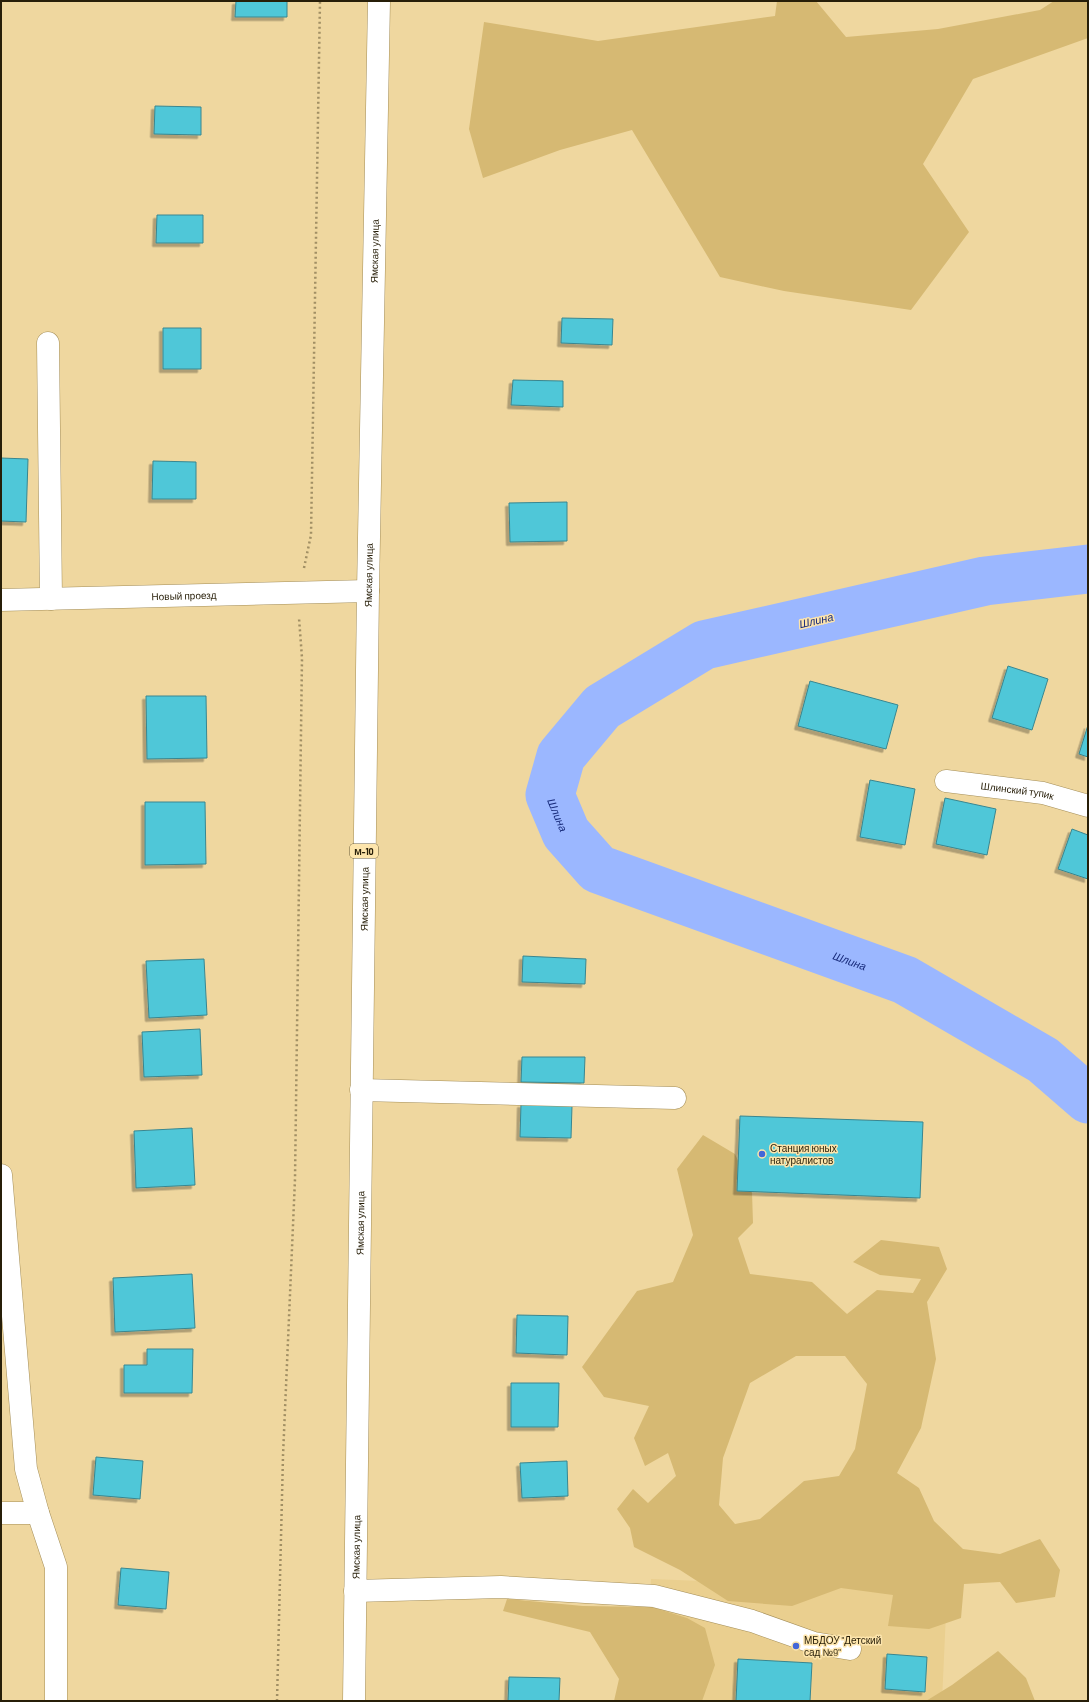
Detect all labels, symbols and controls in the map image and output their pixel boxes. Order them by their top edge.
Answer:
street label: Ямская улица [368,218,381,283]
street label: Ямская улица [362,542,375,607]
street label: Новый проезд [151,589,217,602]
water label: Шлина [798,610,834,630]
street label: Шлинский тупик [980,779,1056,802]
water label: Шлина [546,796,571,833]
road number: М-10 [350,844,378,858]
street label: Ямская улица [358,866,371,931]
water label: Шлина [831,948,868,972]
place label: Станция юных натуралистов [770,1142,837,1166]
marker: Станция юных натуралистов [757,1149,767,1159]
street label: Ямская улица [354,1190,366,1255]
street label: Ямская улица [350,1514,362,1579]
place label: МБДОУ "Детский сад №9" [804,1634,881,1658]
marker: МБДОУ "Детский сад №9" [791,1641,801,1651]

